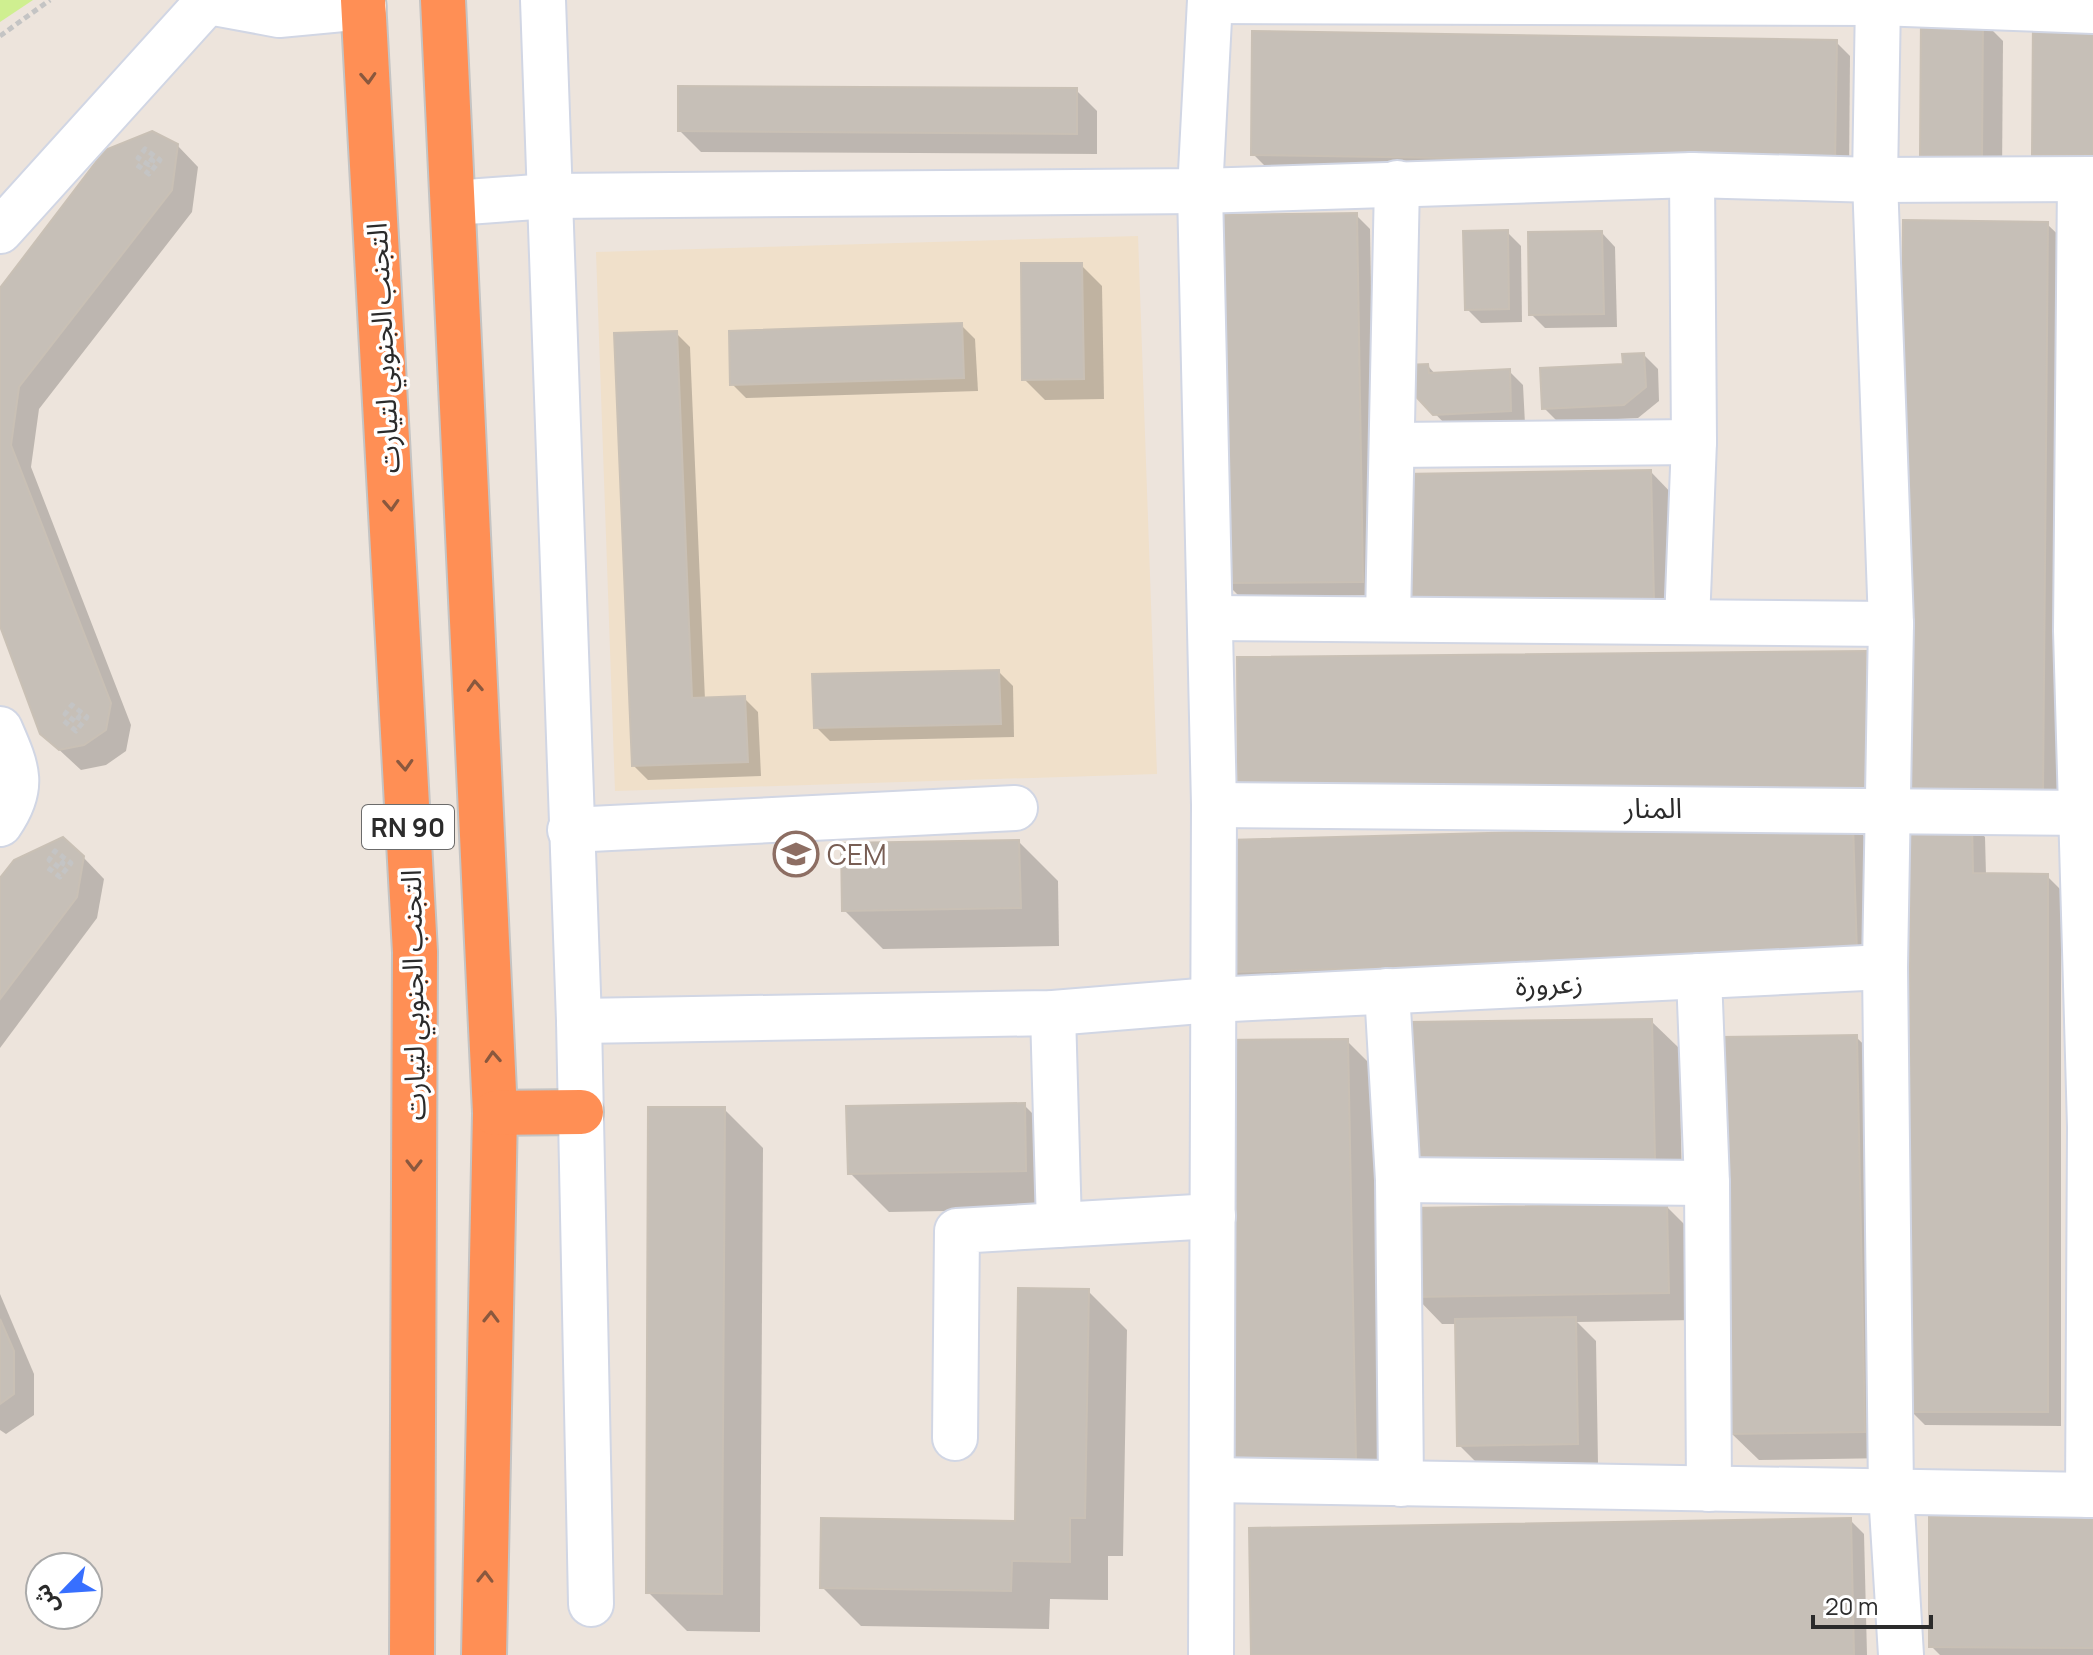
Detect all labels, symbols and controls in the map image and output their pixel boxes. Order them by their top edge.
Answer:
one-way arrow [359,72,376,85]
street label: التجنب الجنوبي لتيارت [356,222,411,474]
one-way arrow [382,499,399,512]
one-way arrow [467,679,484,692]
one-way arrow [396,759,413,772]
street label: المنار [1623,788,1682,826]
road number: RN 90 [362,805,454,849]
school or university icon: CEM [772,830,820,878]
place label: CEM [827,835,887,873]
street label: التجنب الجنوبي لتيارت [391,869,437,1121]
street label: زعرورة [1514,962,1584,1004]
one-way arrow [484,1050,501,1063]
one-way arrow [405,1159,423,1172]
one-way arrow [482,1310,500,1323]
north arrow [24,1551,104,1631]
one-way arrow [477,1570,494,1583]
text: ش [26,1579,66,1619]
scale bar [1813,1579,1931,1629]
text: 20 m [1825,1589,1878,1622]

